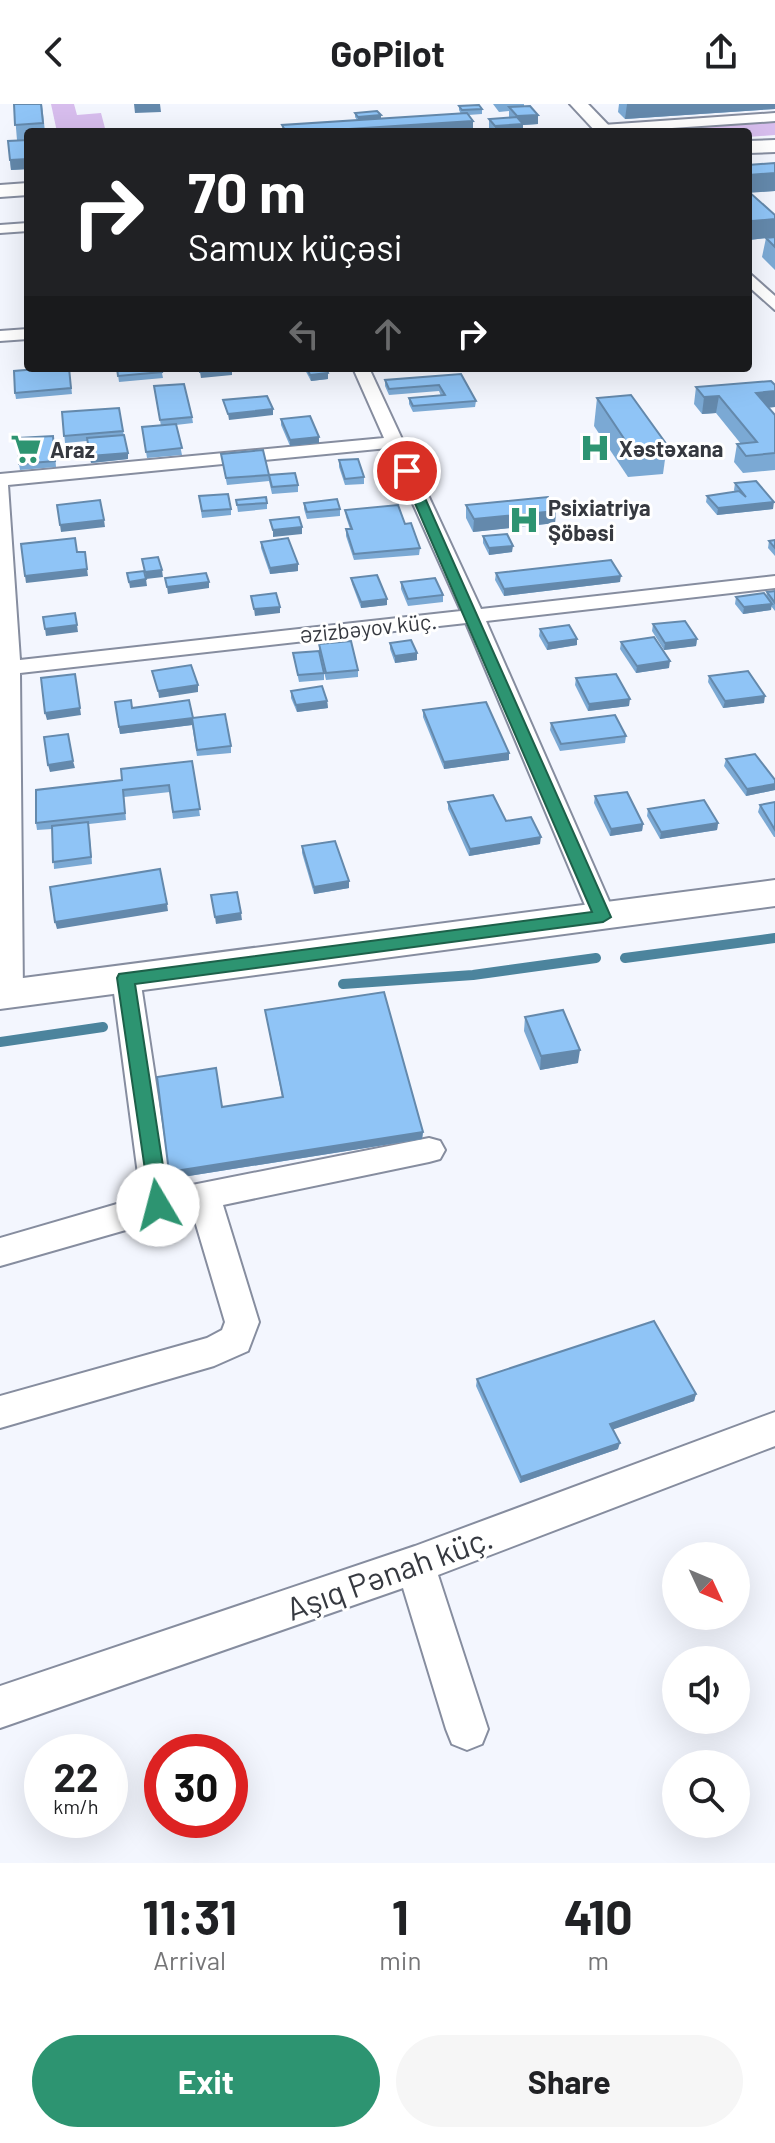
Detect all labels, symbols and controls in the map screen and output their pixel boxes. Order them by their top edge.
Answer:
icon: back [32,30,76,74]
icon: share [699,30,743,74]
text: GoPilot [330,31,445,74]
text: 70 m [188,157,306,224]
icon: right [56,160,160,264]
text: Samux küçəsi [188,225,403,268]
icon: left [282,312,326,356]
icon: ahead [366,312,410,356]
icon: right [450,312,494,356]
hospital icon: Xəstəxana [578,431,612,465]
supermarket icon: Araz [9,432,43,466]
place label: Xəstəxana [619,435,723,461]
place label: Araz [50,436,95,462]
pin [373,437,441,505]
icon: arrive [385,449,429,493]
place label: Psixiatriya Şöbəsi [548,494,651,545]
hospital icon: Psixiatriya Şöbəsi [507,503,541,537]
street label: Əzizbəyov küç. [298,607,438,647]
position arrow [116,1163,200,1247]
street label: Aşıq Pənah küç. [281,1517,497,1627]
north arrow [662,1542,750,1630]
map controls [662,1542,750,1838]
button: sound [662,1646,750,1734]
speed limit sign: 30 [144,1734,248,1838]
button: search [662,1750,750,1838]
text: 22 [54,1752,98,1800]
text: km/h [53,1794,99,1818]
text: 11:31 [142,1887,237,1945]
text: 1 [392,1887,409,1945]
text: 410 [564,1887,633,1945]
text: Arrival [153,1944,226,1975]
text: min [379,1944,421,1975]
text: m [587,1944,609,1975]
button: Exit [32,2035,380,2127]
button: Share [396,2035,743,2127]

